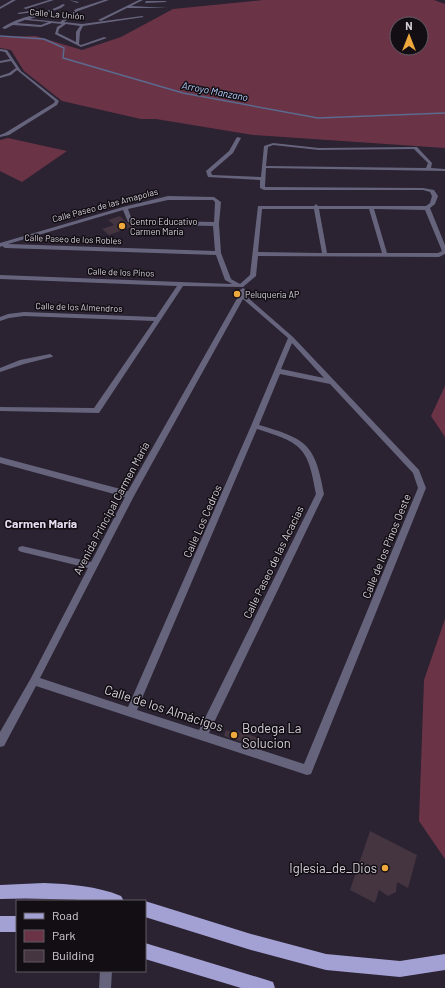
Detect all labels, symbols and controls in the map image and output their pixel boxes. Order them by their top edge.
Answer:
street label: Calle La Unión [29,6,85,22]
north arrow [389,16,429,56]
text: N [405,19,413,32]
water label: Arroyo Manzano [181,79,249,103]
street label: Calle Paseo de las Amapolas [51,186,159,224]
place label: Centro Educativo Carmen Maria [130,216,197,237]
marker: Centro Educativo Carmen Maria [117,221,127,231]
street label: Calle Paseo de los Robles [24,232,122,246]
street label: Calle de los Pinos [87,265,155,279]
marker: Peluqueria AP [232,289,242,299]
place label: Peluqueria AP [245,289,299,300]
street label: Calle de los Almendros [35,300,123,314]
street label: Avenida Principal Carmen María [70,439,152,577]
street label: Calle Los Cedros [180,482,224,560]
street label: Calle de los Pinos Oeste [359,492,413,600]
street label: Calle Paseo de las Acacias [240,504,306,620]
district label: Carmen María [5,516,77,530]
street label: Calle de los Almácigos [103,681,225,735]
place label: Bodega La Solucion [242,720,302,751]
marker: Bodega La Solucion [229,730,239,740]
place label: Iglesia_de_Dios [289,860,377,876]
marker: Iglesia_de_Dios [380,863,390,873]
legend [16,900,146,972]
text: Road [52,908,79,922]
text: Park [52,928,76,942]
text: Building [52,948,94,962]

